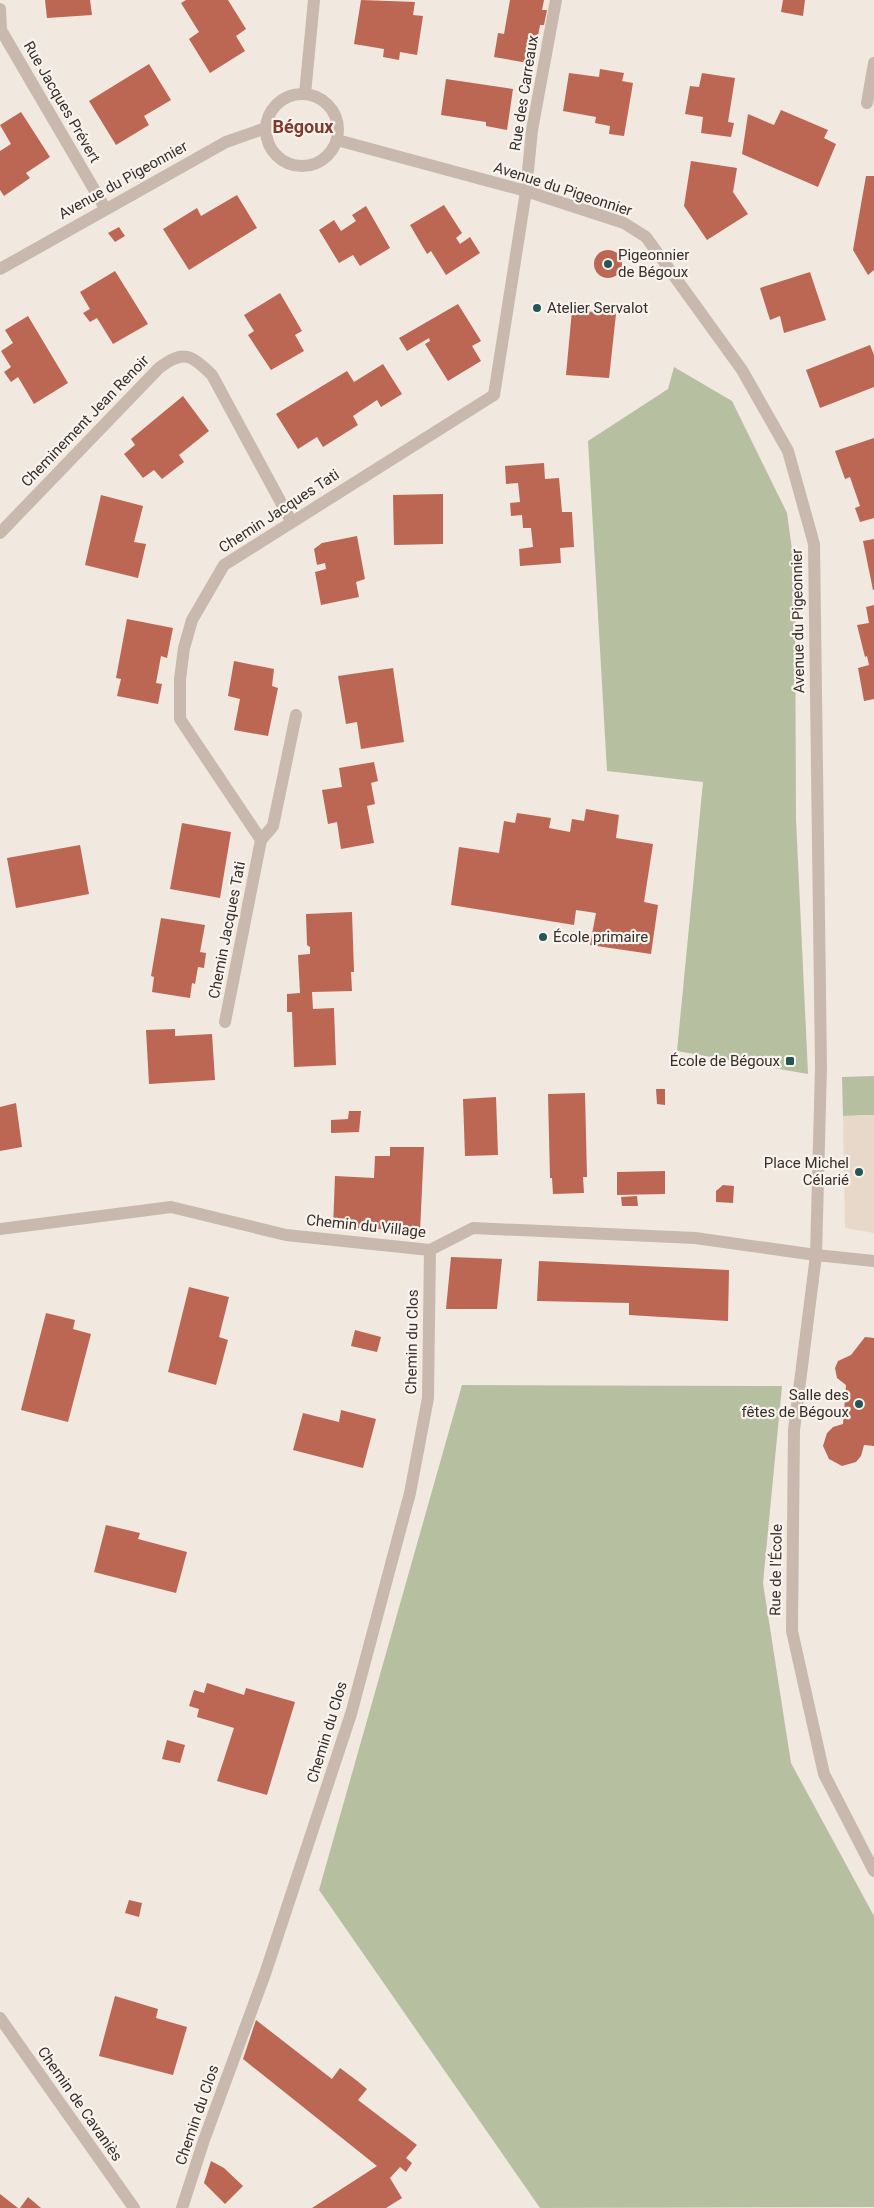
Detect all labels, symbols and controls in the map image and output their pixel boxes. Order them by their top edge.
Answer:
street label: Rue des Carreaux [506,33,542,152]
street label: Rue Jacques Prévert [20,38,104,166]
district label: Bégoux [273,116,334,137]
street label: Avenue du Pigeonnier [55,137,191,223]
street label: Avenue du Pigeonnier [491,158,635,220]
place label: Pigeonnier de Bégoux [618,246,689,281]
marker: Pigeonnier de Bégoux [602,258,614,270]
place label: Atelier Servalot [547,299,648,317]
marker: Atelier Servalot [531,302,543,314]
street label: Cheminement Jean Renoir [17,351,153,491]
street label: Chemin Jacques Tati [215,465,343,557]
street label: Avenue du Pigeonnier [788,549,808,693]
street label: Chemin Jacques Tati [205,860,249,1000]
place label: École primaire [553,928,648,946]
marker: École primaire [537,931,549,943]
place label: École de Bégoux [670,1052,781,1070]
marker: École de Bégoux [784,1055,796,1067]
place label: Place Michel Célarié [764,1154,849,1189]
marker: Place Michel Célarié [853,1166,865,1178]
street label: Chemin du Village [305,1211,427,1241]
street label: Chemin du Clos [402,1289,422,1395]
place label: Salle des fêtes de Bégoux [742,1386,850,1421]
marker: Salle des fêtes de Bégoux [853,1398,865,1410]
street label: Rue de l'École [766,1524,786,1616]
street label: Chemin du Clos [303,1679,351,1785]
street label: Chemin de Cavaniès [34,2043,126,2165]
street label: Chemin du Clos [171,2062,223,2168]

